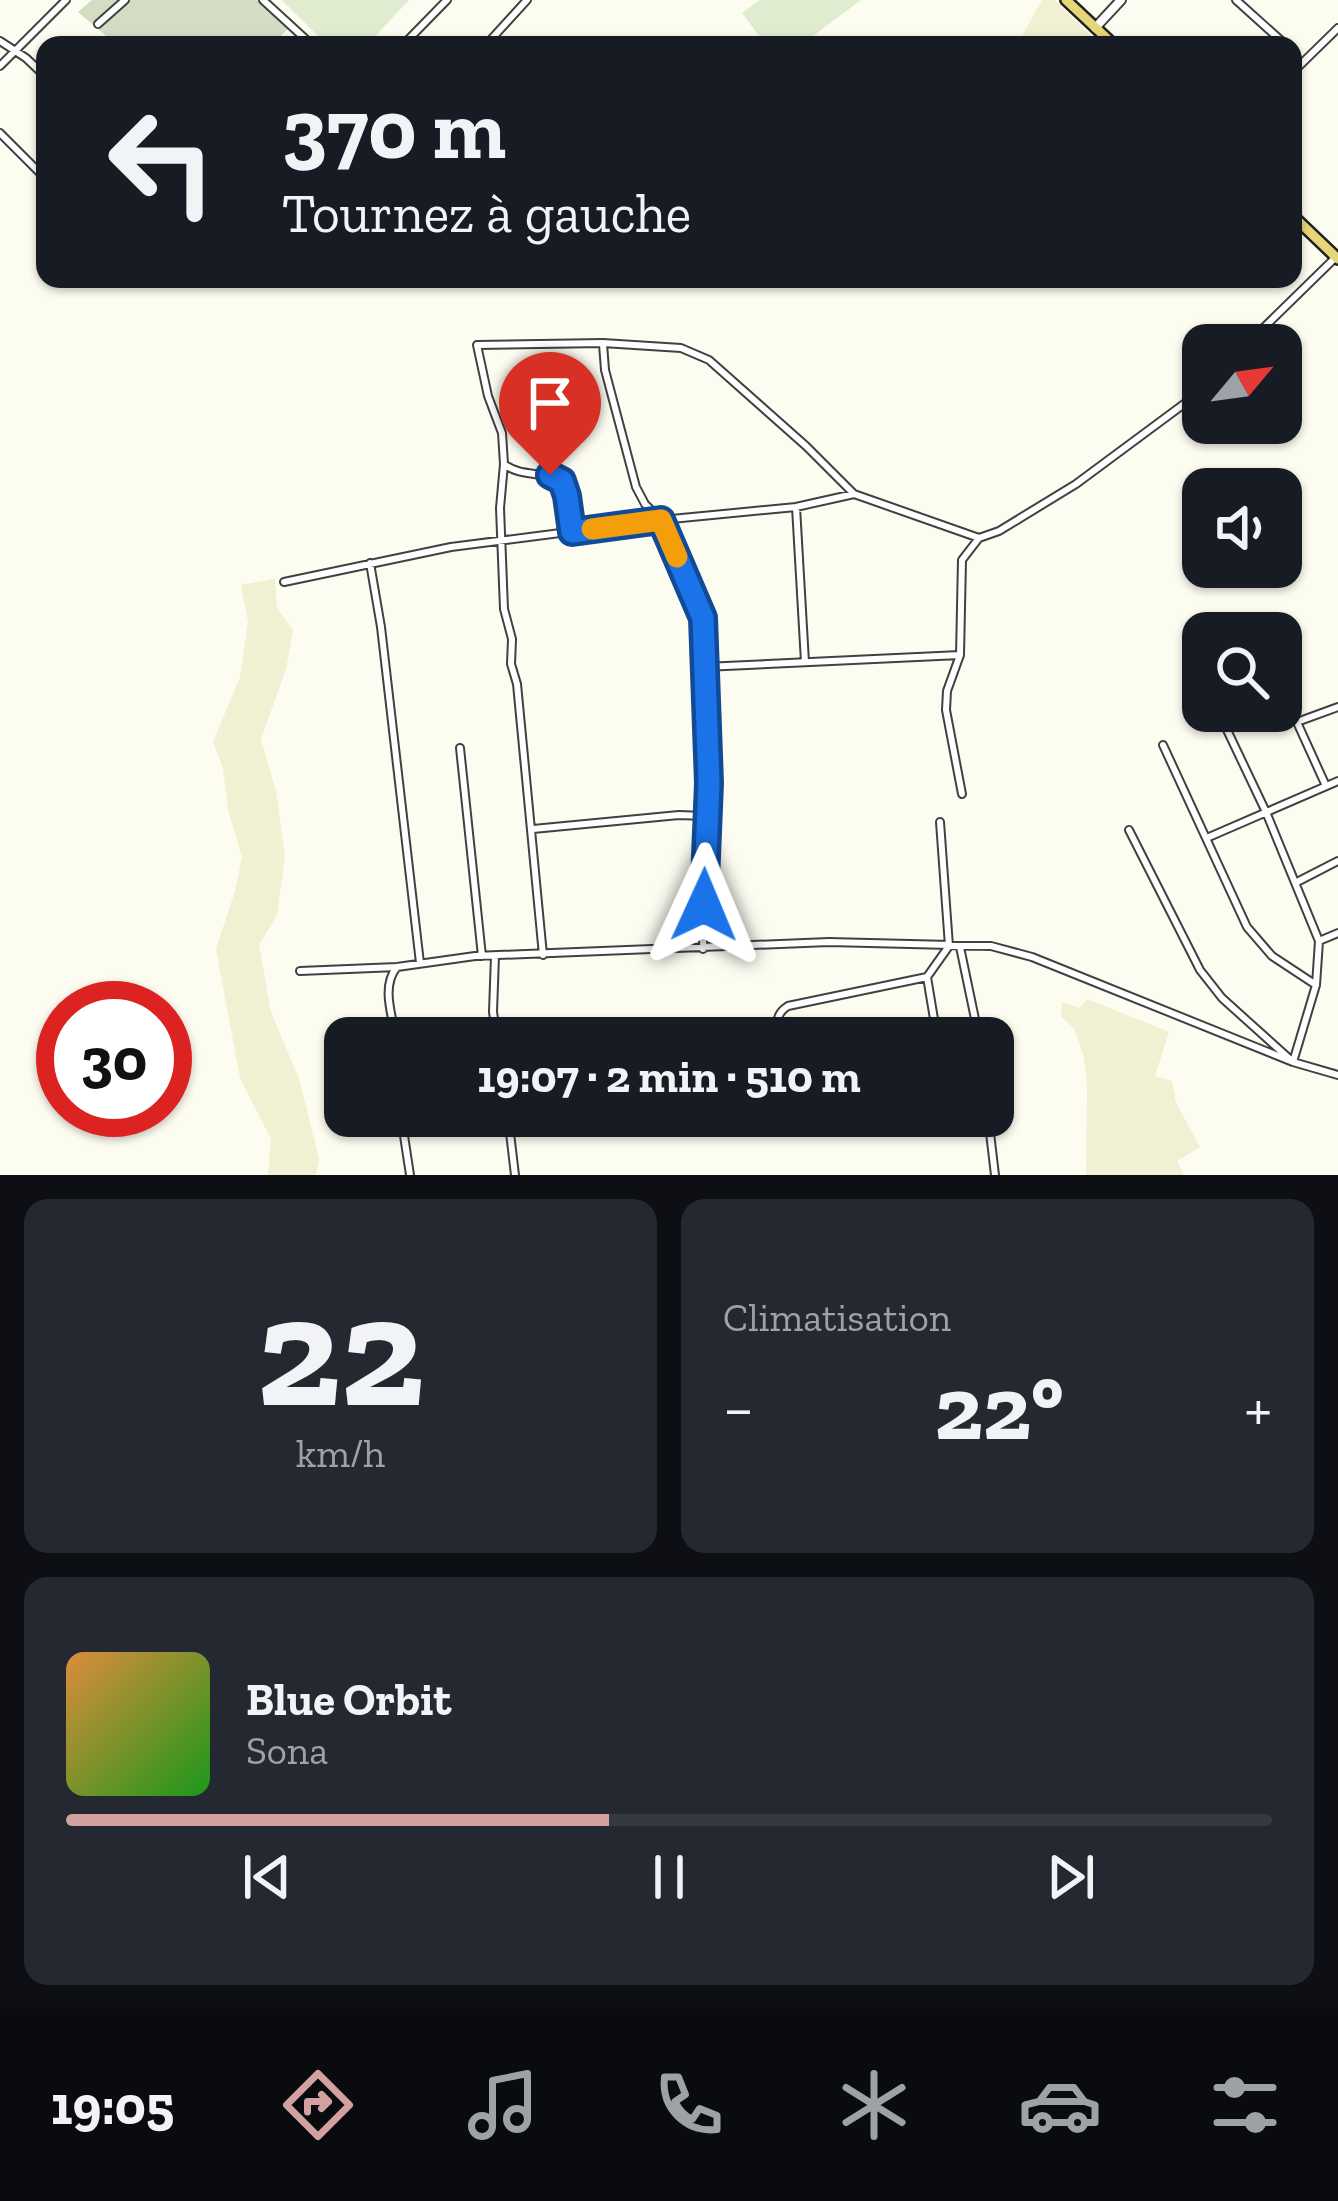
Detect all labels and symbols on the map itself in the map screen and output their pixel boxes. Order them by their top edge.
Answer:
north arrow [1182,324,1302,444]
pin [499,352,601,475]
position arrow [641,842,767,968]
speed limit sign: 30 [36,981,192,1137]

